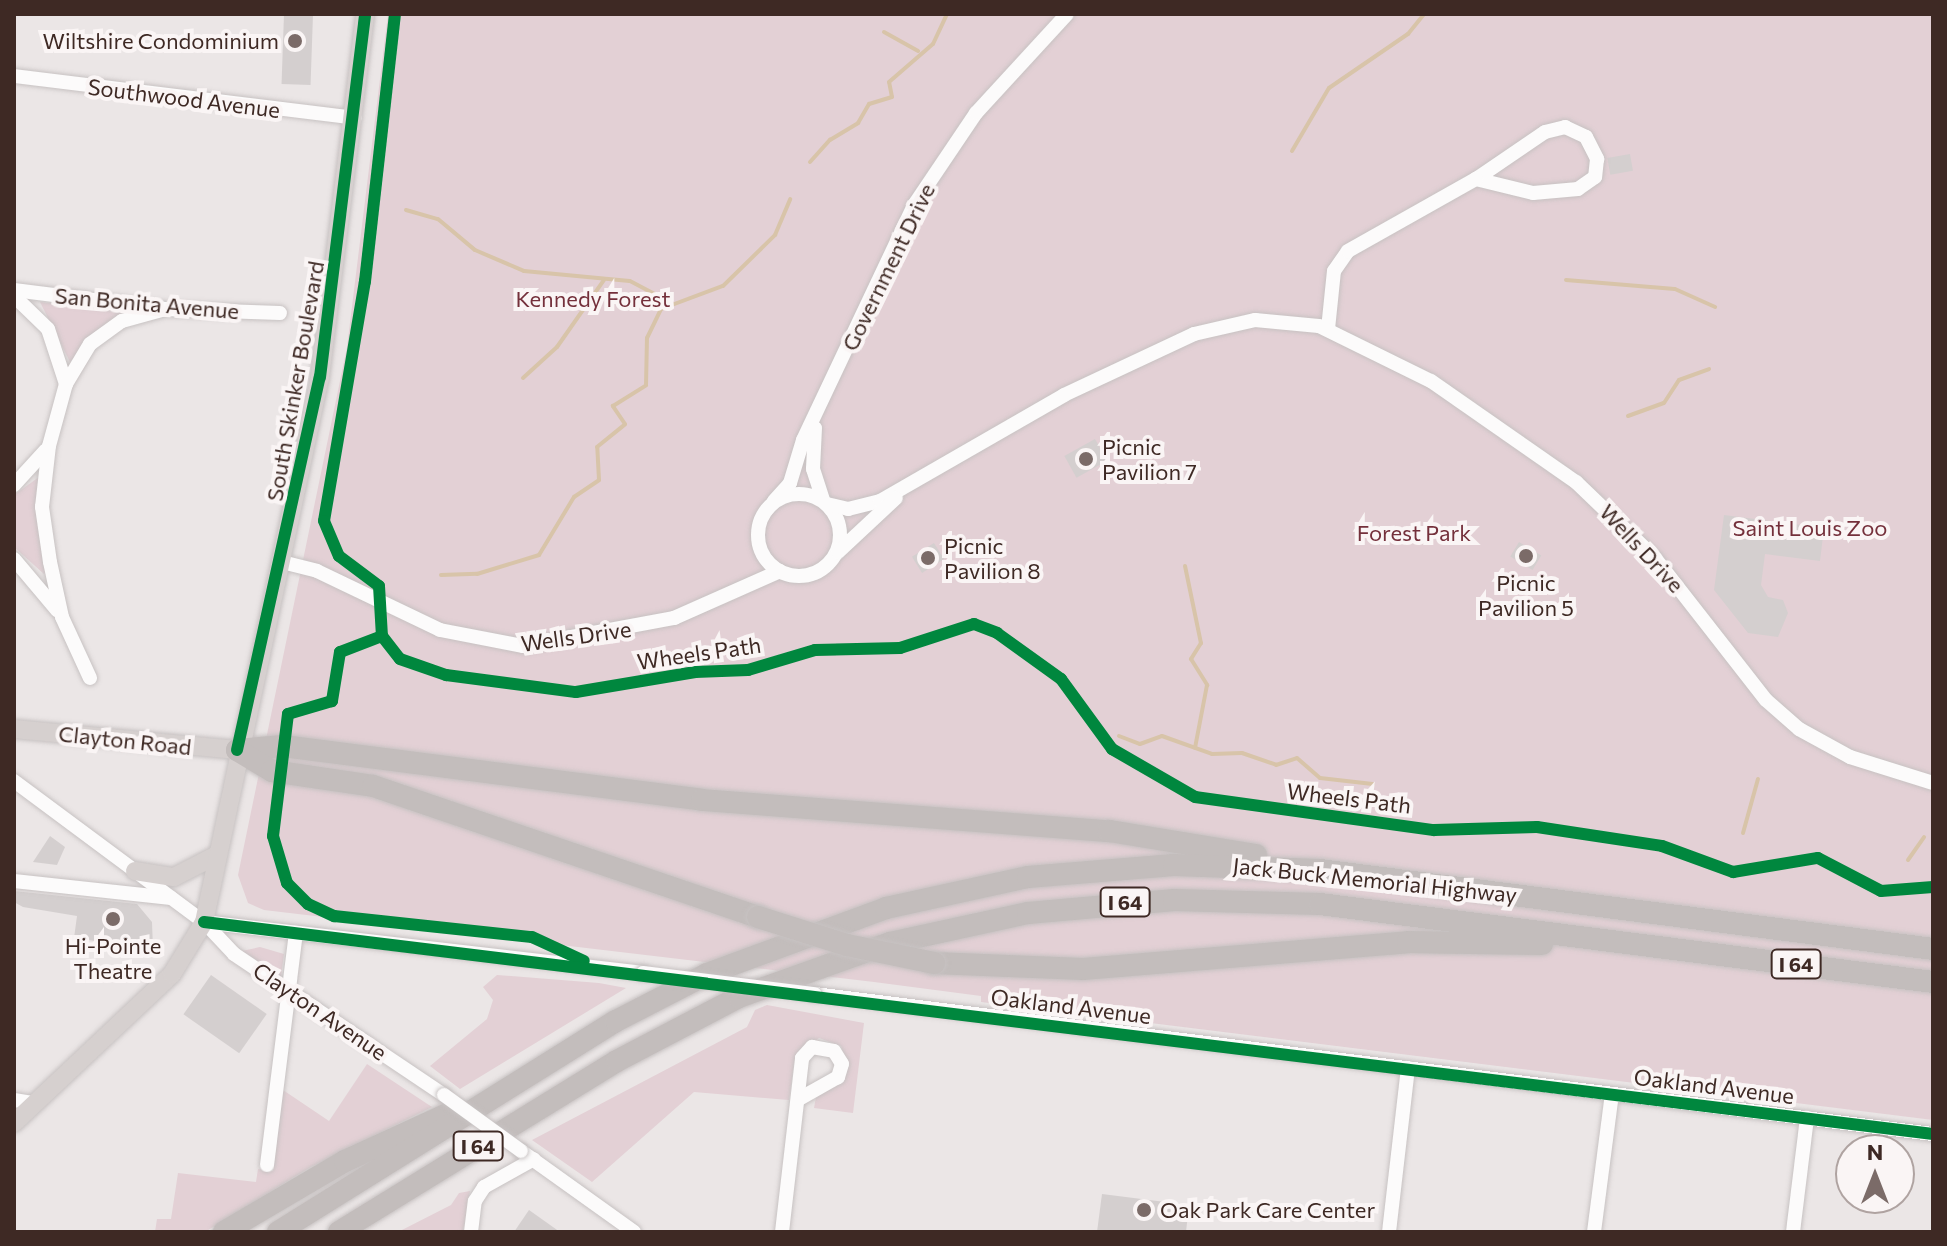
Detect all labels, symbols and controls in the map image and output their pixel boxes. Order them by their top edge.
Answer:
place label: Wiltshire Condominium [43,28,279,54]
marker: Wiltshire Condominium [286,32,304,50]
street label: Southwood Avenue [86,73,282,123]
street label: Government Drive [836,179,940,355]
street label: South Skinker Boulevard [261,259,329,503]
street label: San Bonita Avenue [54,282,240,324]
park label: Kennedy Forest [516,286,670,312]
place label: Picnic Pavilion 7 [1102,433,1197,484]
marker: Picnic Pavilion 7 [1077,450,1095,468]
street label: Wells Drive [1594,498,1690,598]
park label: Saint Louis Zoo [1733,515,1887,541]
park label: Forest Park [1357,520,1471,546]
place label: Picnic Pavilion 8 [944,532,1041,584]
marker: Picnic Pavilion 5 [1517,547,1535,565]
marker: Picnic Pavilion 8 [919,549,937,567]
place label: Picnic Pavilion 5 [1478,569,1574,620]
street label: Wells Drive [519,615,633,657]
street label: Wheels Path [635,631,763,675]
street label: Clayton Road [57,720,193,760]
street label: Wheels Path [1285,777,1413,819]
street label: Jack Buck Memorial Highway [1232,852,1518,908]
road number: I 64 [1099,886,1151,918]
marker: Hi-Pointe Theatre [104,910,122,928]
place label: Hi-Pointe Theatre [65,932,161,984]
road number: I 64 [1770,948,1822,980]
street label: Clayton Avenue [248,957,392,1065]
street label: Oakland Avenue [989,983,1153,1029]
street label: Oakland Avenue [1632,1063,1796,1109]
road number: I 64 [452,1130,504,1162]
north arrow [1835,1134,1915,1214]
text: N [1867,1138,1883,1165]
place label: Oak Park Care Center [1160,1197,1375,1223]
marker: Oak Park Care Center [1135,1201,1153,1219]

